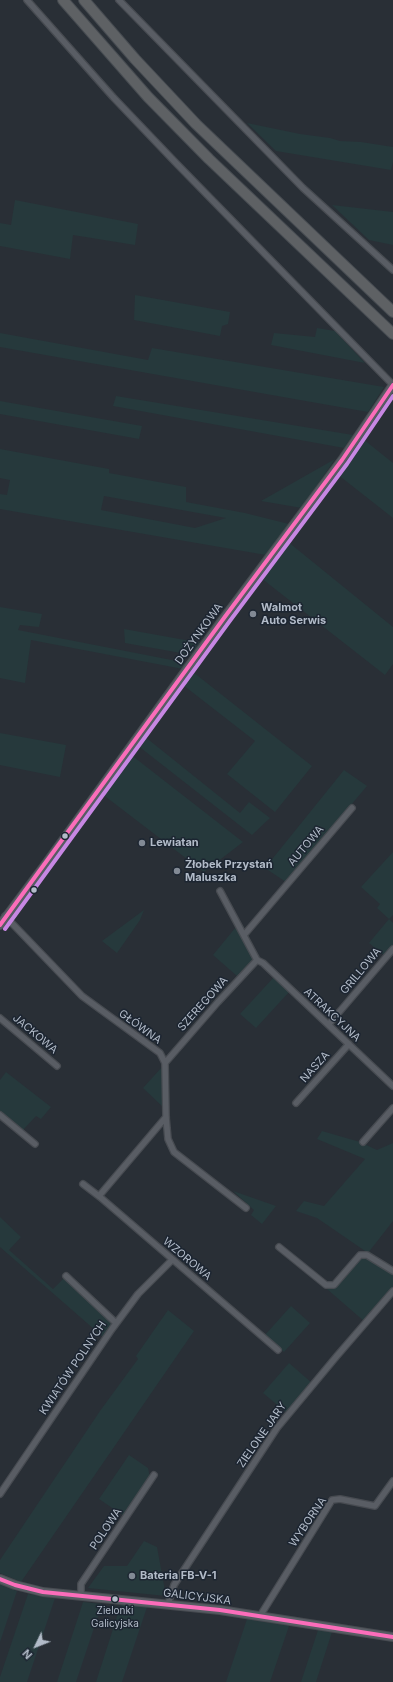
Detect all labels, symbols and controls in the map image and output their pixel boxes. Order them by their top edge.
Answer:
street label: DOŻYNKOWA [172,601,226,667]
place label: Walmot Auto Serwis [261,601,326,627]
marker: Walmot Auto Serwis [248,609,258,619]
street label: AUTOWA [285,823,327,869]
unlabelled marker [60,831,70,841]
place label: Lewiatan [150,836,199,850]
marker: Lewiatan [137,838,147,848]
place label: Żłobek Przystań Maluszka [185,858,273,884]
marker: Żłobek Przystań Maluszka [172,866,182,876]
unlabelled marker [29,885,39,895]
street label: GRILLOWA [338,945,384,997]
street label: SZEREGOWA [175,974,231,1034]
street label: ATRAKCYJNA [301,985,363,1045]
street label: GŁÓWNA [116,1007,164,1047]
street label: JACKOWA [10,1011,60,1057]
street label: NASZA [298,1049,332,1085]
street label: WZOROWA [160,1235,214,1283]
street label: KWIATÓW POLNYCH [37,1319,109,1417]
street label: ZIELONE JARY [235,1400,289,1470]
street label: WYBORNA [287,1495,329,1549]
street label: POLOWA [87,1506,125,1552]
place label: Bateria FB-V-1 [140,1569,217,1583]
marker: Bateria FB-V-1 [127,1571,137,1581]
street label: GALICYJSKA [162,1586,232,1608]
marker: Zielonki Galicyjska [110,1594,120,1604]
place label: Zielonki Galicyjska [91,1605,139,1628]
north arrow [16,1626,56,1666]
text: N [19,1646,35,1662]

